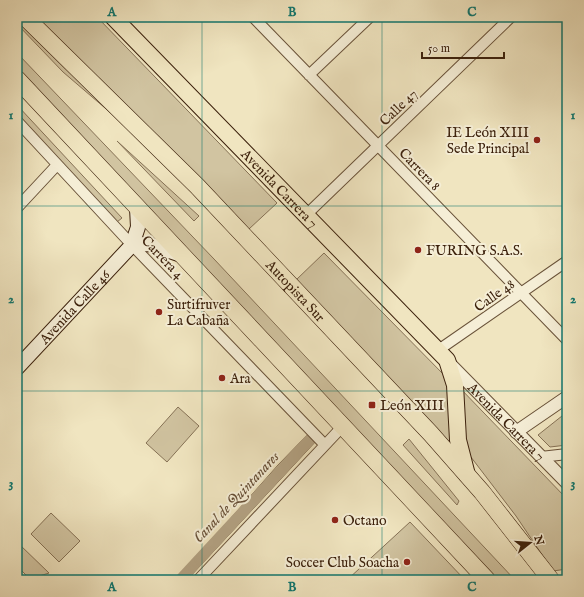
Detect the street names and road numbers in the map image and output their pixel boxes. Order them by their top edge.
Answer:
street label: Calle 47 [376,85,422,130]
street label: Avenida Carrera 7 [236,145,321,232]
street label: Carrera 8 [395,145,444,195]
street label: Carrera 4 [137,232,188,283]
street label: Autopista Sur [261,256,329,326]
street label: Avenida Calle 46 [35,266,115,349]
street label: Calle 48 [471,275,518,316]
street label: Avenida Carrera 7 [463,378,548,465]

